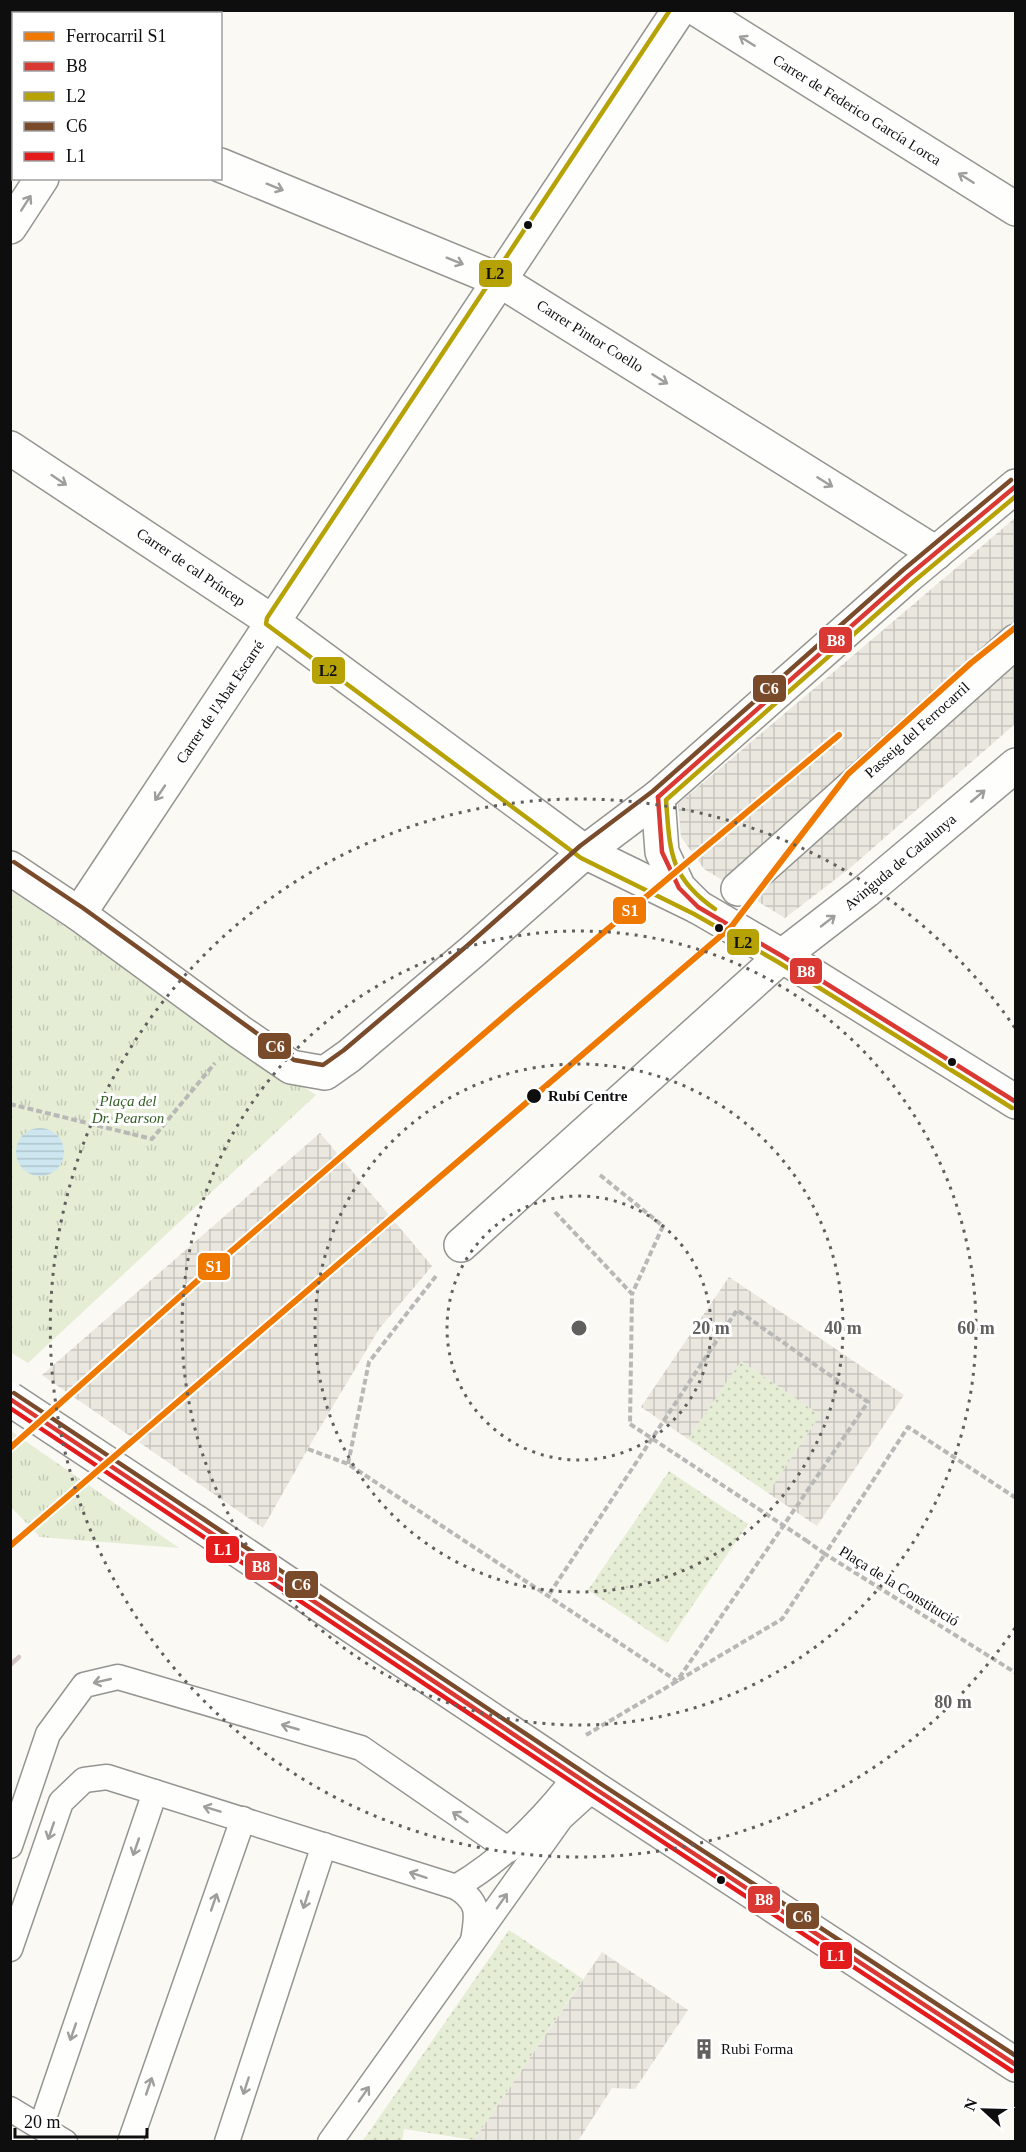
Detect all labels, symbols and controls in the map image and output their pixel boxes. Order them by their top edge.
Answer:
legend [12,12,222,180]
text: Ferrocarril S1 [66,26,166,46]
one-way arrow [739,35,756,47]
street label: Carrer de Federico García Lorca [770,52,944,169]
text: B8 [66,56,87,76]
text: L2 [66,86,86,106]
text: C6 [66,116,87,136]
text: L1 [66,146,86,166]
one-way arrow [958,171,975,183]
one-way arrow [265,182,283,193]
one-way arrow [21,195,33,212]
unlabelled marker [522,219,534,231]
one-way arrow [445,256,464,267]
line badge: L2 [478,259,513,288]
text: L2 [486,265,504,282]
street label: Carrer Pintor Coello [534,297,646,375]
one-way arrow [651,374,668,386]
one-way arrow [51,474,67,486]
one-way arrow [817,476,834,489]
street label: Carrer de cal Príncep [134,525,248,609]
line badge: B8 [818,626,853,654]
text: B8 [827,632,845,649]
street label: Carrer de l'Abat Escarré [173,637,267,766]
line badge: L2 [311,656,346,685]
text: L2 [319,662,337,679]
line badge: C6 [752,674,787,703]
street label: Passeig del Ferrocarril [861,679,973,781]
text: C6 [759,680,779,697]
one-way arrow [153,784,165,801]
one-way arrow [970,789,985,803]
street label: Avinguda de Catalunya [841,810,959,913]
line badge: S1 [612,896,647,925]
text: S1 [622,902,638,919]
one-way arrow [820,914,836,927]
unlabelled marker [713,922,725,934]
line badge: L2 [726,928,760,956]
text: L2 [734,934,752,951]
line badge: B8 [789,957,823,985]
text: B8 [797,963,815,980]
line badge: C6 [257,1032,292,1060]
text: C6 [265,1038,285,1055]
unlabelled marker [946,1056,958,1068]
marker: Rubí Centre [525,1087,543,1105]
place label: Rubí Centre [548,1088,628,1104]
park label: Plaça del Dr. Pearson [91,1093,164,1126]
line badge: S1 [197,1252,231,1281]
text: S1 [206,1258,222,1275]
centre of rings [569,1318,589,1338]
text: 20 m [692,1318,730,1338]
text: 40 m [824,1318,862,1338]
text: 60 m [957,1318,995,1338]
line badge: L1 [205,1535,240,1564]
text: L1 [214,1541,232,1558]
street label: Plaça de la Constitució [836,1543,962,1629]
line badge: B8 [244,1552,278,1581]
text: B8 [252,1558,270,1575]
line badge: C6 [284,1570,319,1599]
text: C6 [291,1576,311,1593]
one-way arrow [93,1675,112,1687]
text: 80 m [934,1692,972,1712]
one-way arrow [281,1721,300,1732]
one-way arrow [203,1803,222,1814]
one-way arrow [453,1811,469,1823]
one-way arrow [45,1821,56,1840]
one-way arrow [130,1837,141,1856]
one-way arrow [409,1869,428,1880]
unlabelled marker [715,1874,727,1886]
line badge: B8 [747,1885,781,1914]
one-way arrow [300,1890,311,1909]
text: B8 [755,1891,773,1908]
one-way arrow [209,1893,220,1912]
one-way arrow [496,1893,508,1909]
line badge: C6 [785,1902,820,1930]
text: C6 [792,1908,812,1925]
line badge: L1 [819,1941,853,1970]
text: L1 [827,1947,845,1964]
one-way arrow [67,2022,78,2041]
building icon: Rubi Forma [692,2037,716,2061]
place label: Rubi Forma [721,2041,793,2057]
one-way arrow [239,2076,250,2095]
one-way arrow [145,2077,156,2096]
north arrow [954,2080,1014,2140]
one-way arrow [358,2086,371,2102]
text: N [961,2096,981,2113]
scale bar [15,2101,147,2139]
text: 20 m [24,2112,61,2132]

